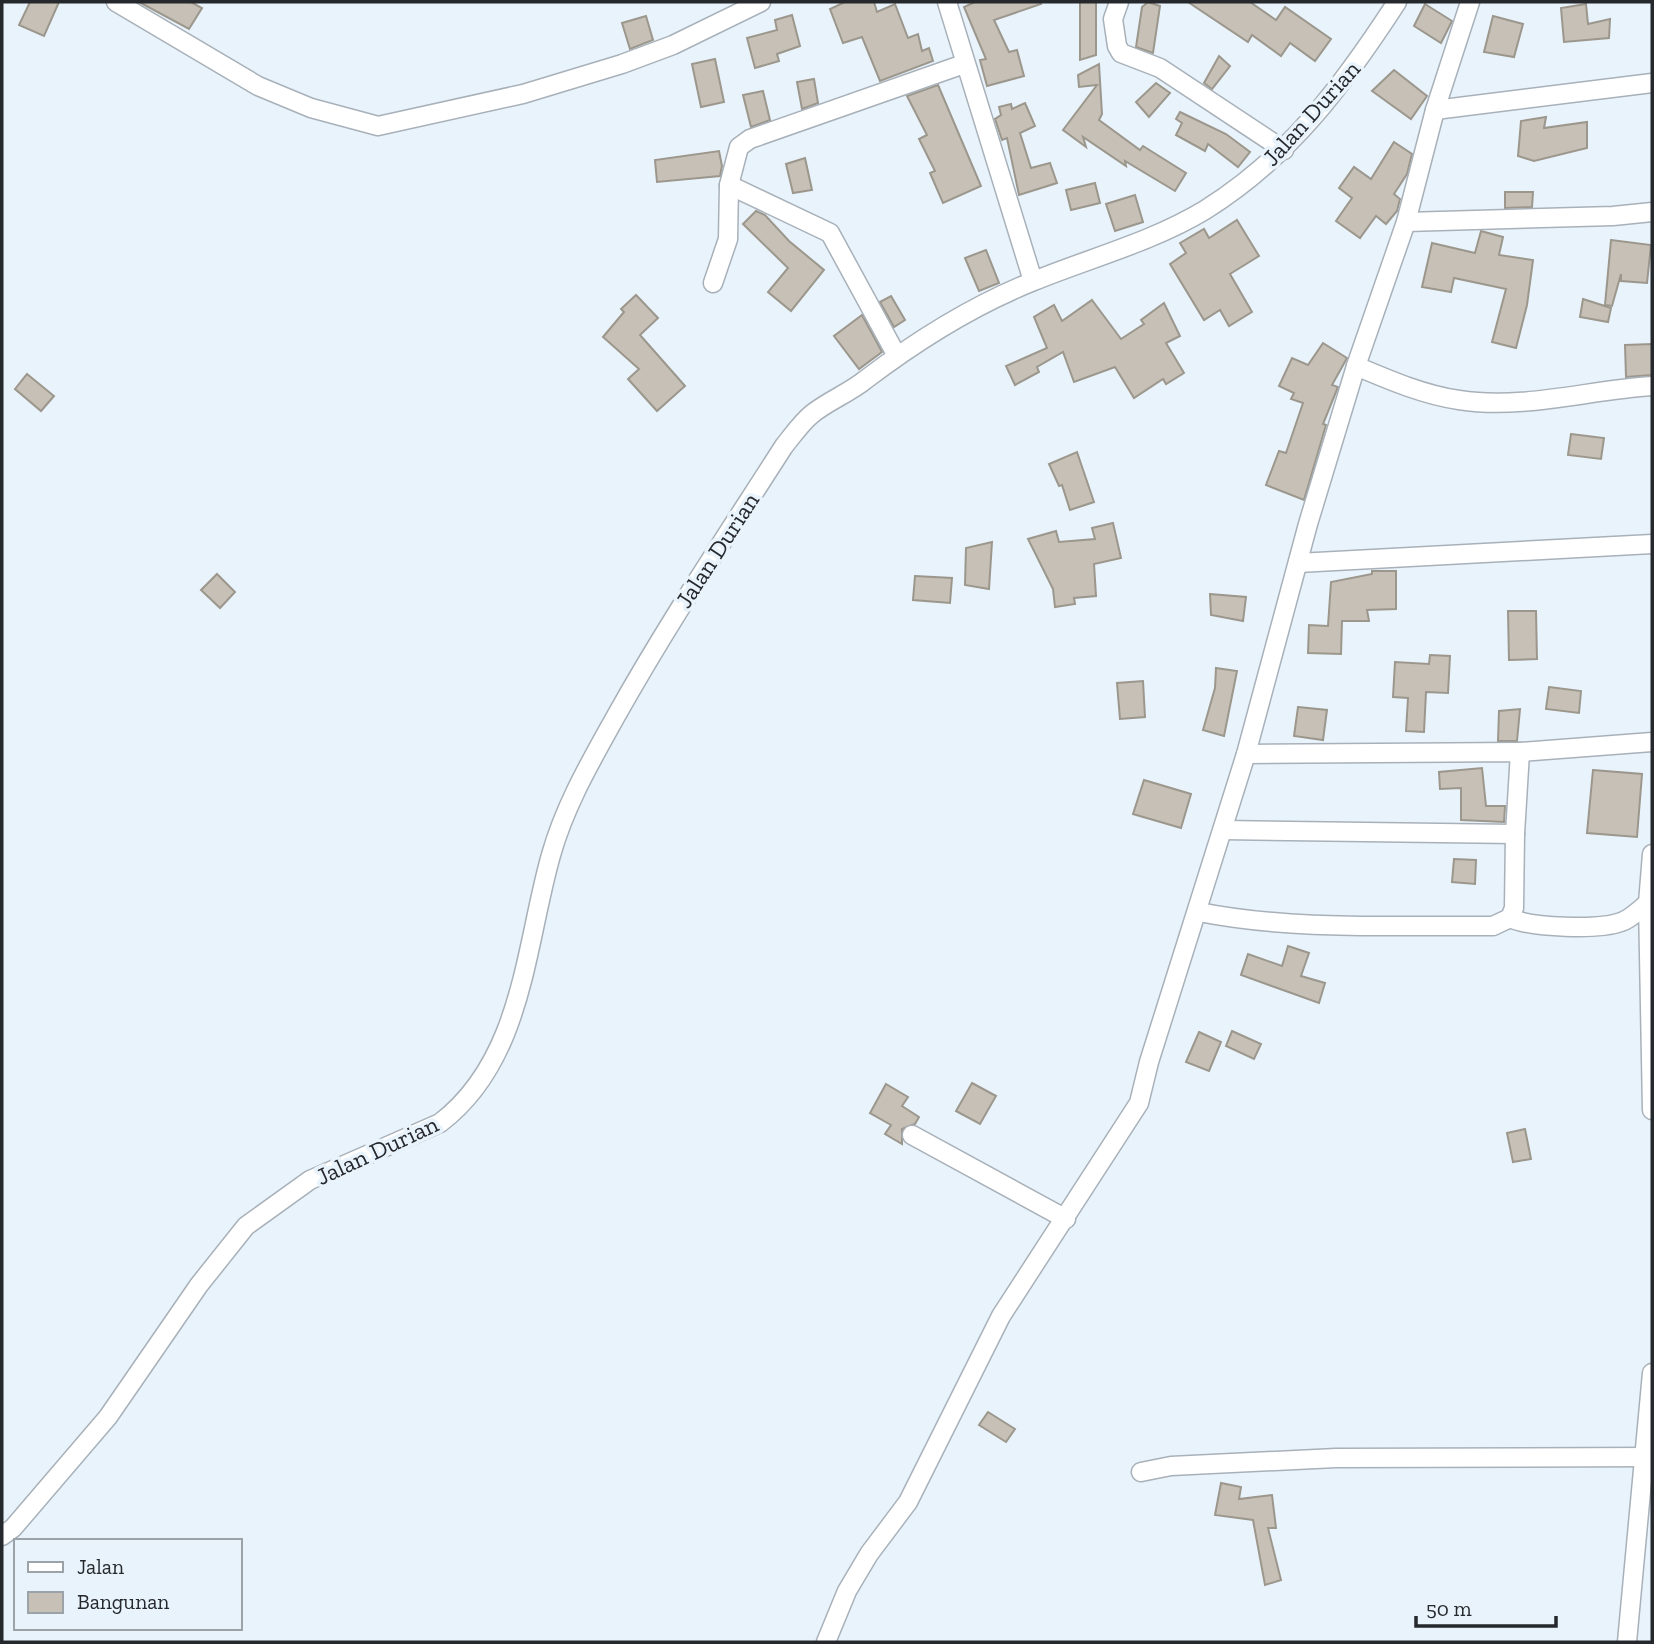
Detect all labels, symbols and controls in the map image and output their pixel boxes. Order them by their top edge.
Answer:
street label: Jalan Durian [1256,54,1366,172]
street label: Jalan Durian [669,487,765,613]
street label: Jalan Durian [311,1109,443,1191]
legend [14,1539,242,1630]
text: Jalan [77,1554,124,1579]
scale bar [1416,1584,1556,1628]
text: Bangunan [77,1589,169,1614]
text: 50 m [1426,1596,1472,1621]

